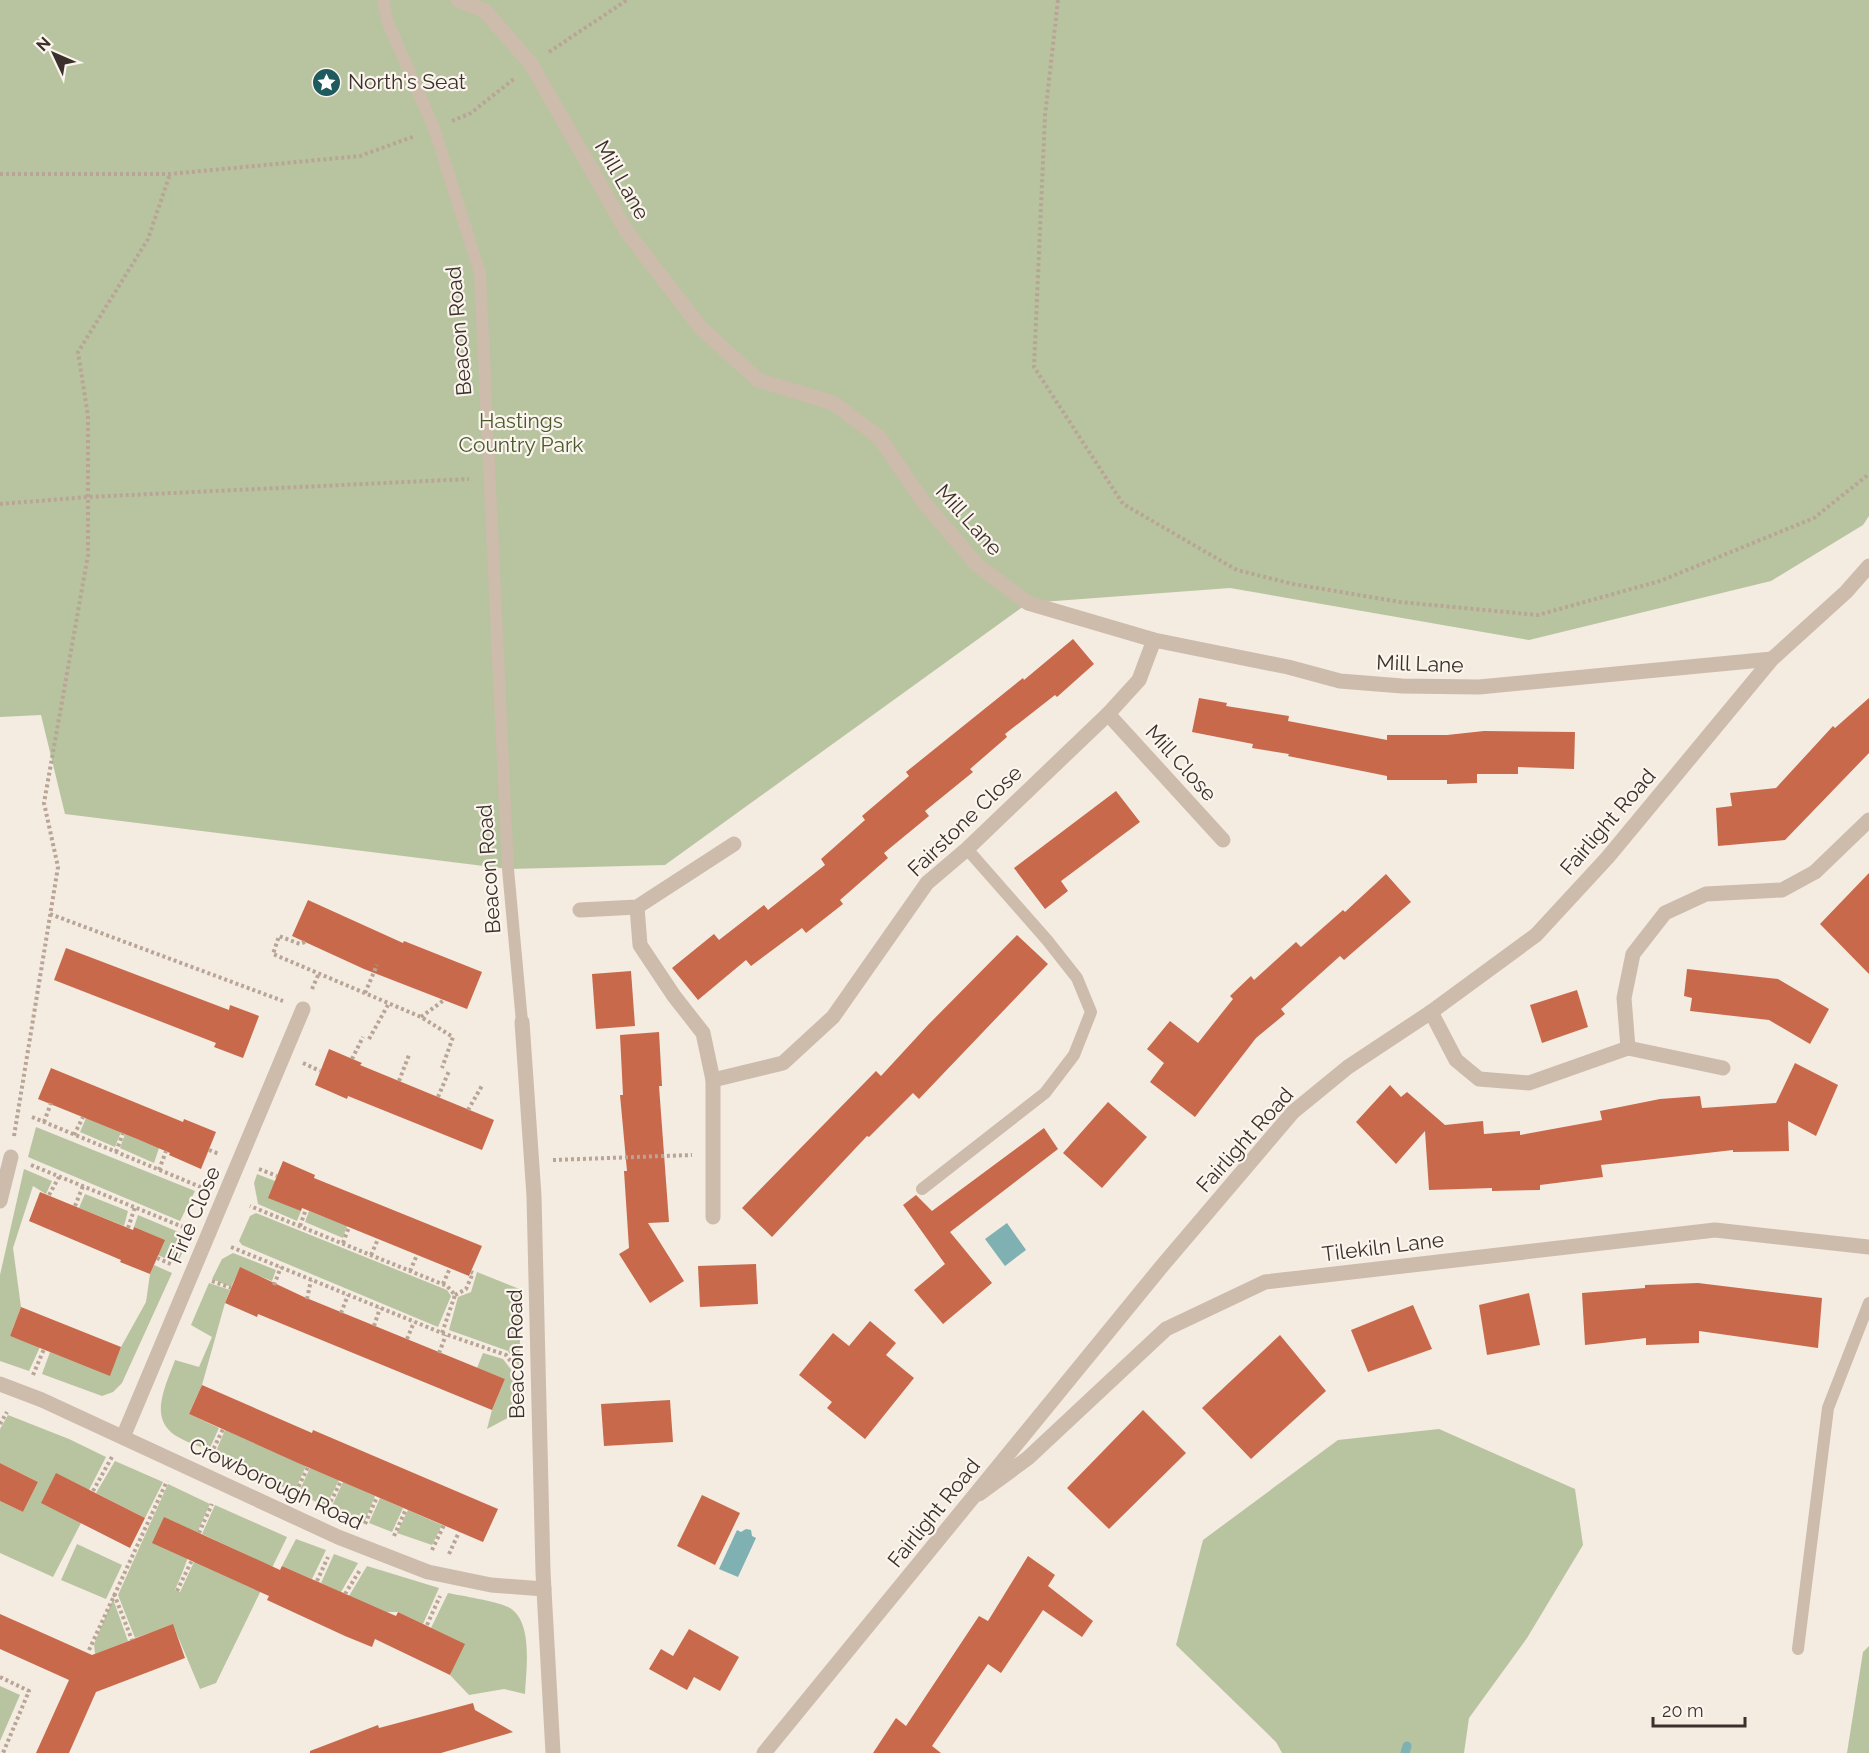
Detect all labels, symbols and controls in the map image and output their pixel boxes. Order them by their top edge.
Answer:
north arrow [24,24,84,84]
text: N [32,33,55,55]
place icon: North's Seat [311,66,343,98]
place label: North's Seat [348,69,466,94]
street label: Mill Lane [590,136,655,224]
street label: Beacon Road [440,265,477,397]
park label: Hastings Country Park [459,408,583,457]
street label: Mill Lane [931,479,1008,561]
street label: Mill Lane [1376,649,1464,678]
street label: Mill Close [1141,719,1222,806]
street label: Fairstone Close [902,760,1027,881]
street label: Fairlight Road [1555,763,1661,880]
street label: Beacon Road [472,803,505,935]
street label: Fairlight Road [1191,1082,1298,1197]
street label: Firle Close [162,1163,225,1267]
street label: Tilekiln Lane [1321,1227,1445,1266]
street label: Beacon Road [502,1289,529,1419]
street label: Crowborough Road [185,1432,367,1535]
street label: Fairlight Road [882,1453,985,1572]
scale bar [1653,1690,1744,1728]
text: 20 m [1662,1700,1704,1721]

